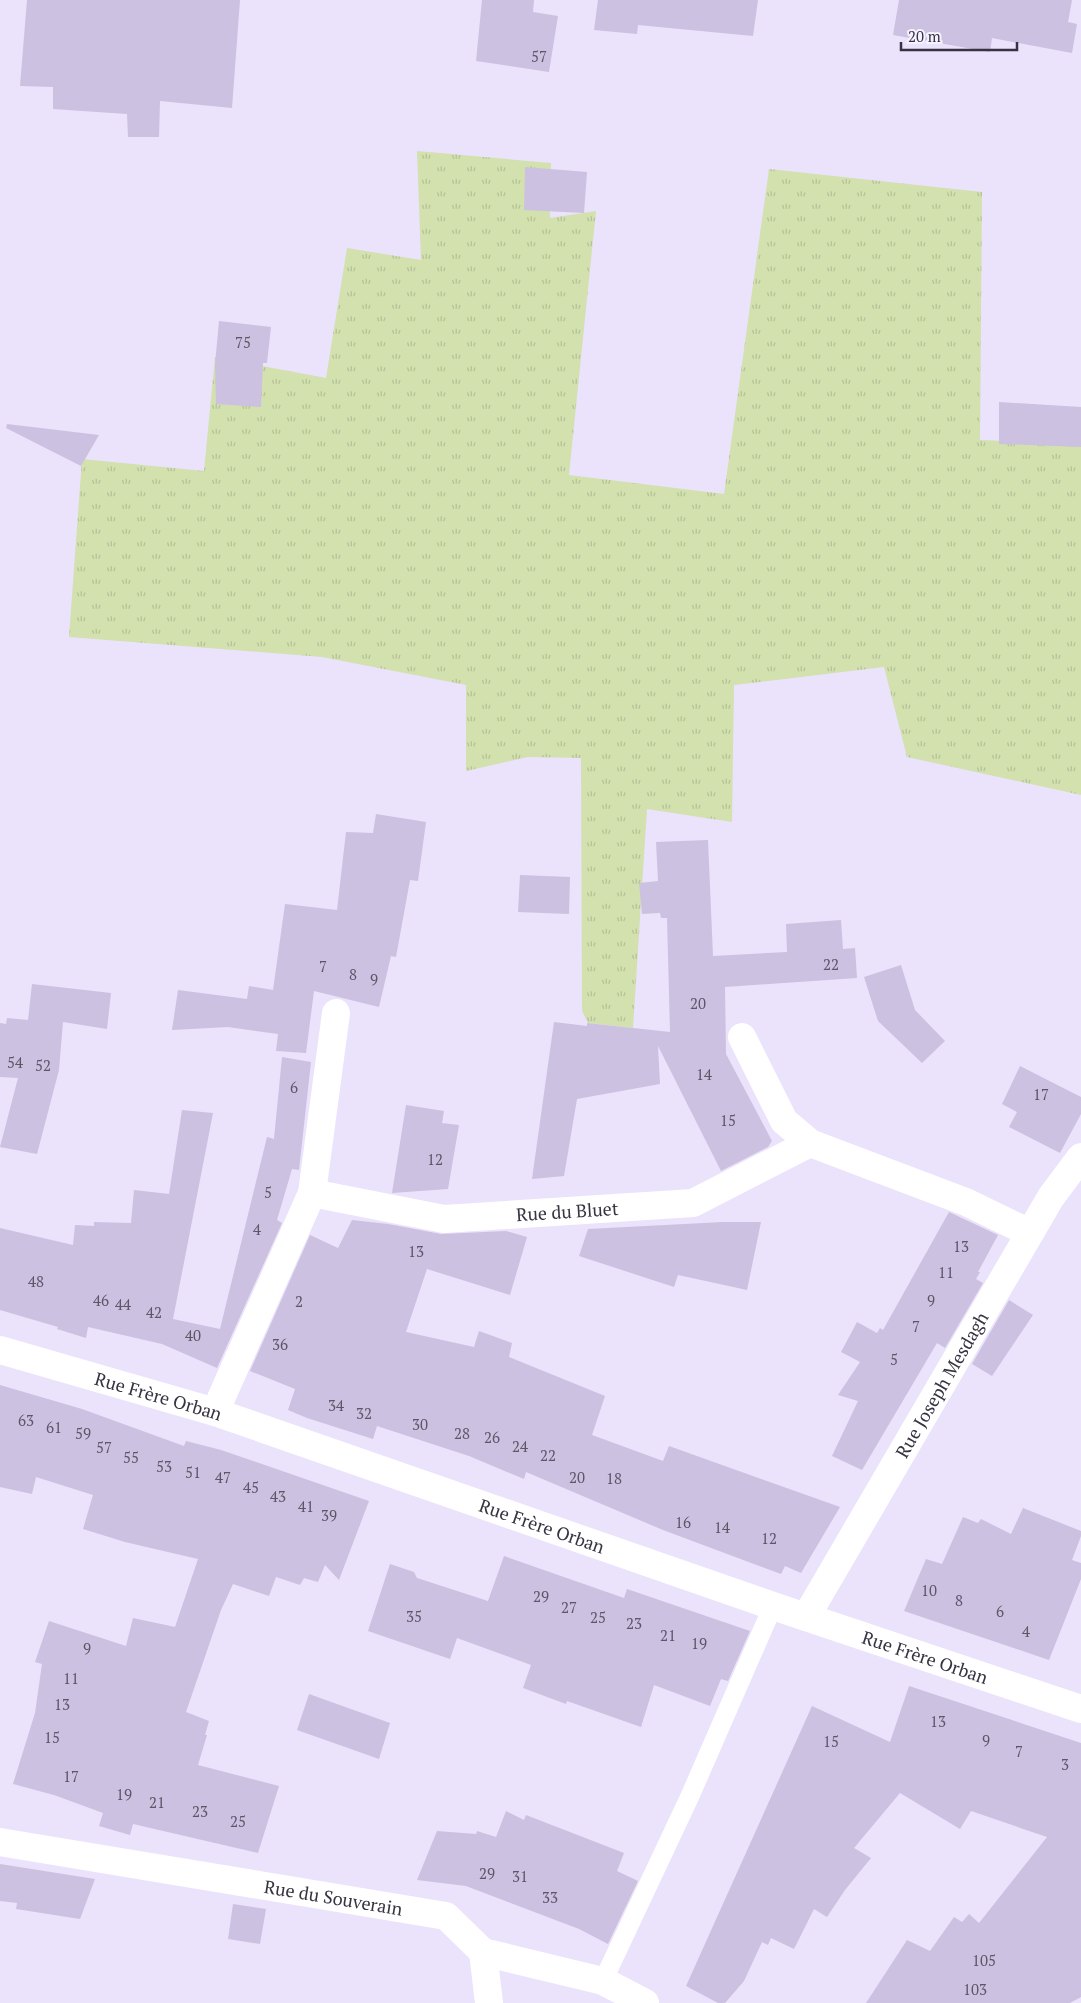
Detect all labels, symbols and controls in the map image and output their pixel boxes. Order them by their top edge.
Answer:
scale bar [901,20,1017,52]
text: 20 m [908,26,941,46]
house number: 57 [531,46,547,66]
house number: 75 [235,332,251,352]
house number: 22 [823,954,839,974]
house number: 7 [319,956,327,976]
house number: 8 [349,964,357,984]
house number: 9 [370,969,378,989]
house number: 20 [690,993,706,1013]
house number: 54 [7,1052,23,1072]
house number: 52 [35,1055,51,1075]
house number: 14 [696,1064,712,1084]
house number: 6 [290,1077,298,1097]
house number: 17 [1033,1084,1049,1104]
house number: 15 [720,1110,736,1130]
house number: 12 [427,1149,443,1169]
house number: 5 [264,1182,272,1202]
street label: Rue du Bluet [515,1196,619,1226]
house number: 4 [253,1219,261,1239]
house number: 13 [953,1236,969,1256]
house number: 13 [408,1241,424,1261]
house number: 11 [938,1262,954,1282]
house number: 48 [28,1271,44,1291]
house number: 46 [93,1290,109,1310]
house number: 9 [927,1290,935,1310]
house number: 2 [295,1291,303,1311]
house number: 44 [115,1294,131,1314]
house number: 42 [146,1302,162,1322]
street label: Rue Joseph Mesdagh [890,1307,994,1462]
house number: 7 [912,1316,920,1336]
house number: 40 [185,1325,201,1345]
house number: 36 [272,1334,288,1354]
house number: 5 [890,1349,898,1369]
street label: Rue Frère Orban [92,1366,226,1426]
house number: 34 [328,1395,344,1415]
house number: 32 [356,1403,372,1423]
house number: 63 [18,1410,34,1430]
house number: 30 [412,1414,428,1434]
house number: 61 [46,1417,62,1437]
house number: 59 [75,1423,91,1443]
house number: 28 [454,1423,470,1443]
house number: 26 [484,1427,500,1447]
house number: 24 [512,1436,528,1456]
house number: 57 [96,1437,112,1457]
house number: 22 [540,1445,556,1465]
house number: 55 [123,1447,139,1467]
house number: 53 [156,1456,172,1476]
house number: 51 [185,1462,201,1482]
house number: 47 [215,1467,231,1487]
house number: 20 [569,1467,585,1487]
house number: 18 [606,1468,622,1488]
house number: 45 [243,1477,259,1497]
house number: 43 [270,1486,286,1506]
street label: Rue Frère Orban [476,1493,608,1559]
house number: 41 [298,1496,314,1516]
house number: 39 [321,1505,337,1525]
house number: 16 [675,1512,691,1532]
house number: 14 [714,1517,730,1537]
house number: 12 [761,1528,777,1548]
house number: 10 [921,1580,937,1600]
house number: 29 [533,1586,549,1606]
house number: 8 [955,1590,963,1610]
house number: 27 [561,1597,577,1617]
house number: 6 [996,1601,1004,1621]
house number: 35 [406,1606,422,1626]
house number: 25 [590,1607,606,1627]
house number: 23 [626,1613,642,1633]
house number: 4 [1022,1621,1030,1641]
house number: 21 [660,1625,676,1645]
street label: Rue Frère Orban [859,1625,992,1689]
house number: 19 [691,1633,707,1653]
house number: 9 [83,1638,91,1658]
house number: 11 [63,1668,79,1688]
house number: 13 [54,1694,70,1714]
house number: 13 [930,1711,946,1731]
house number: 15 [44,1727,60,1747]
house number: 9 [982,1730,990,1750]
house number: 15 [823,1731,839,1751]
house number: 7 [1015,1741,1023,1761]
house number: 3 [1061,1754,1069,1774]
house number: 17 [63,1766,79,1786]
house number: 19 [116,1784,132,1804]
house number: 21 [149,1792,165,1812]
house number: 23 [192,1801,208,1821]
house number: 25 [230,1811,246,1831]
house number: 29 [479,1863,495,1883]
house number: 31 [512,1866,528,1886]
street label: Rue du Souverain [262,1874,405,1921]
house number: 33 [542,1887,558,1907]
house number: 105 [972,1950,996,1970]
house number: 103 [963,1979,987,1999]

